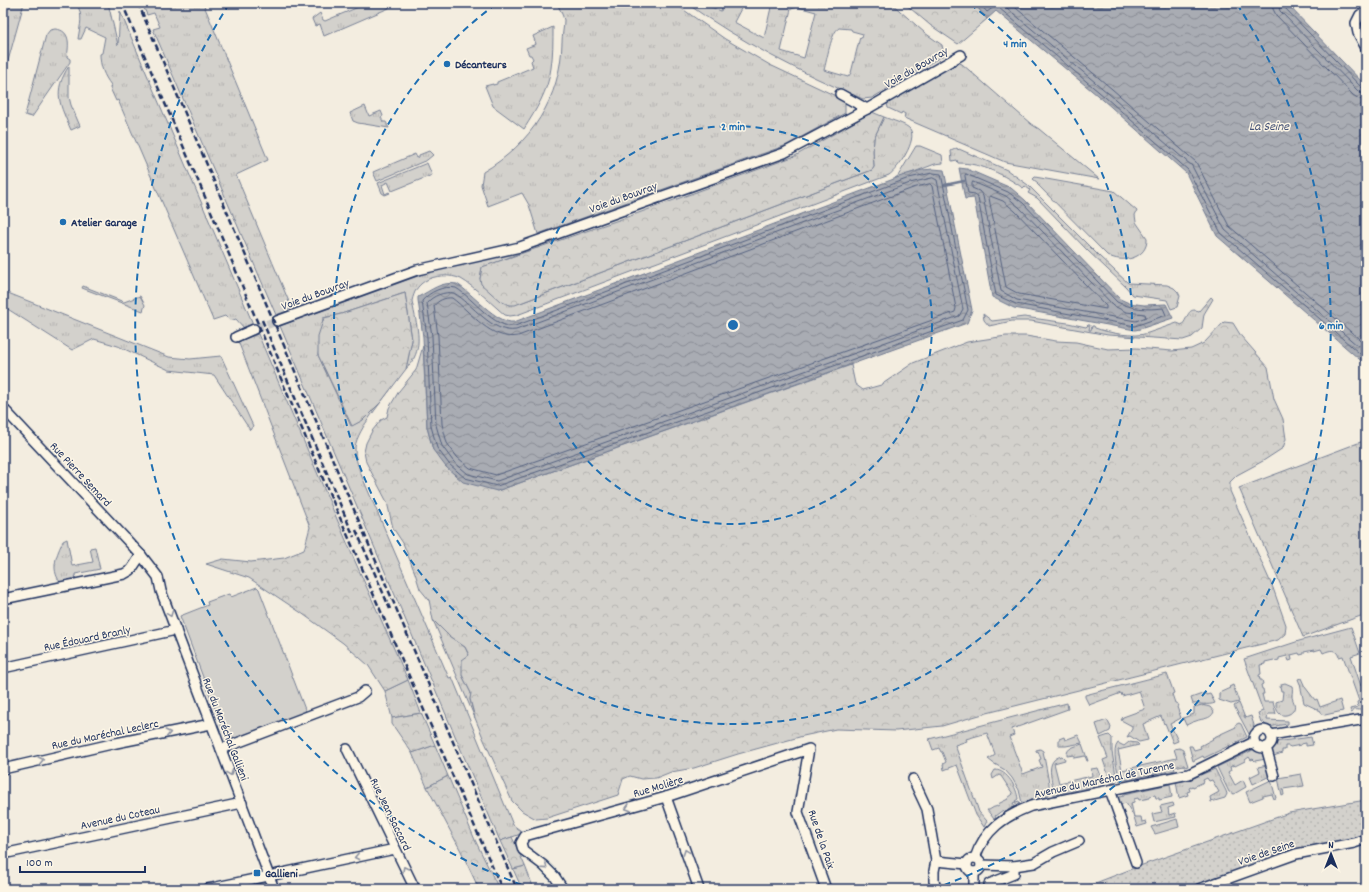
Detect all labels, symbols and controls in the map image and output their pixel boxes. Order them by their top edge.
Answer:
text: 4 min [1003,36,1027,53]
street label: Voie du Bouvray [882,43,953,93]
place label: Décanteurs [455,57,507,74]
marker: Décanteurs [442,59,452,69]
water label: La Seine [1249,118,1290,137]
text: 2 min [721,119,745,136]
street label: Voie du Bouvray [587,178,661,219]
place label: Atelier Garage [71,215,138,232]
marker: Atelier Garage [58,217,68,227]
street label: Voie du Bouvray [279,275,353,316]
centre of rings [726,318,740,332]
text: 6 min [1319,318,1344,335]
street label: Rue Pierre Semard [45,439,115,511]
one-way arrow [165,611,173,618]
street label: Rue Édouard Branly [42,622,133,657]
street label: Rue du Maréchal Gallieni [197,676,252,783]
street label: Rue du Maréchal Leclerc [50,716,160,755]
one-way arrow [165,730,171,738]
one-way arrow [38,757,44,765]
street label: Avenue du Maréchal de Turenne [1033,757,1176,804]
one-way arrow [226,770,234,777]
street label: Rue Molière [631,772,685,803]
street label: Rue Jean Saccard [365,775,415,854]
street label: Avenue du Coteau [79,802,162,835]
one-way arrow [625,803,632,812]
street label: Rue de la Paix [803,808,839,872]
north arrow [1311,834,1351,874]
street label: Voie de Seine [1236,836,1297,871]
text: N [1328,838,1334,854]
scale bar [20,848,145,874]
one-way arrow [682,849,690,856]
one-way arrow [353,852,360,860]
text: 100 m [26,855,53,872]
one-way arrow [541,863,548,870]
place label: Gallieni [265,866,298,883]
one-way arrow [402,866,410,873]
marker: Gallieni [252,868,262,878]

